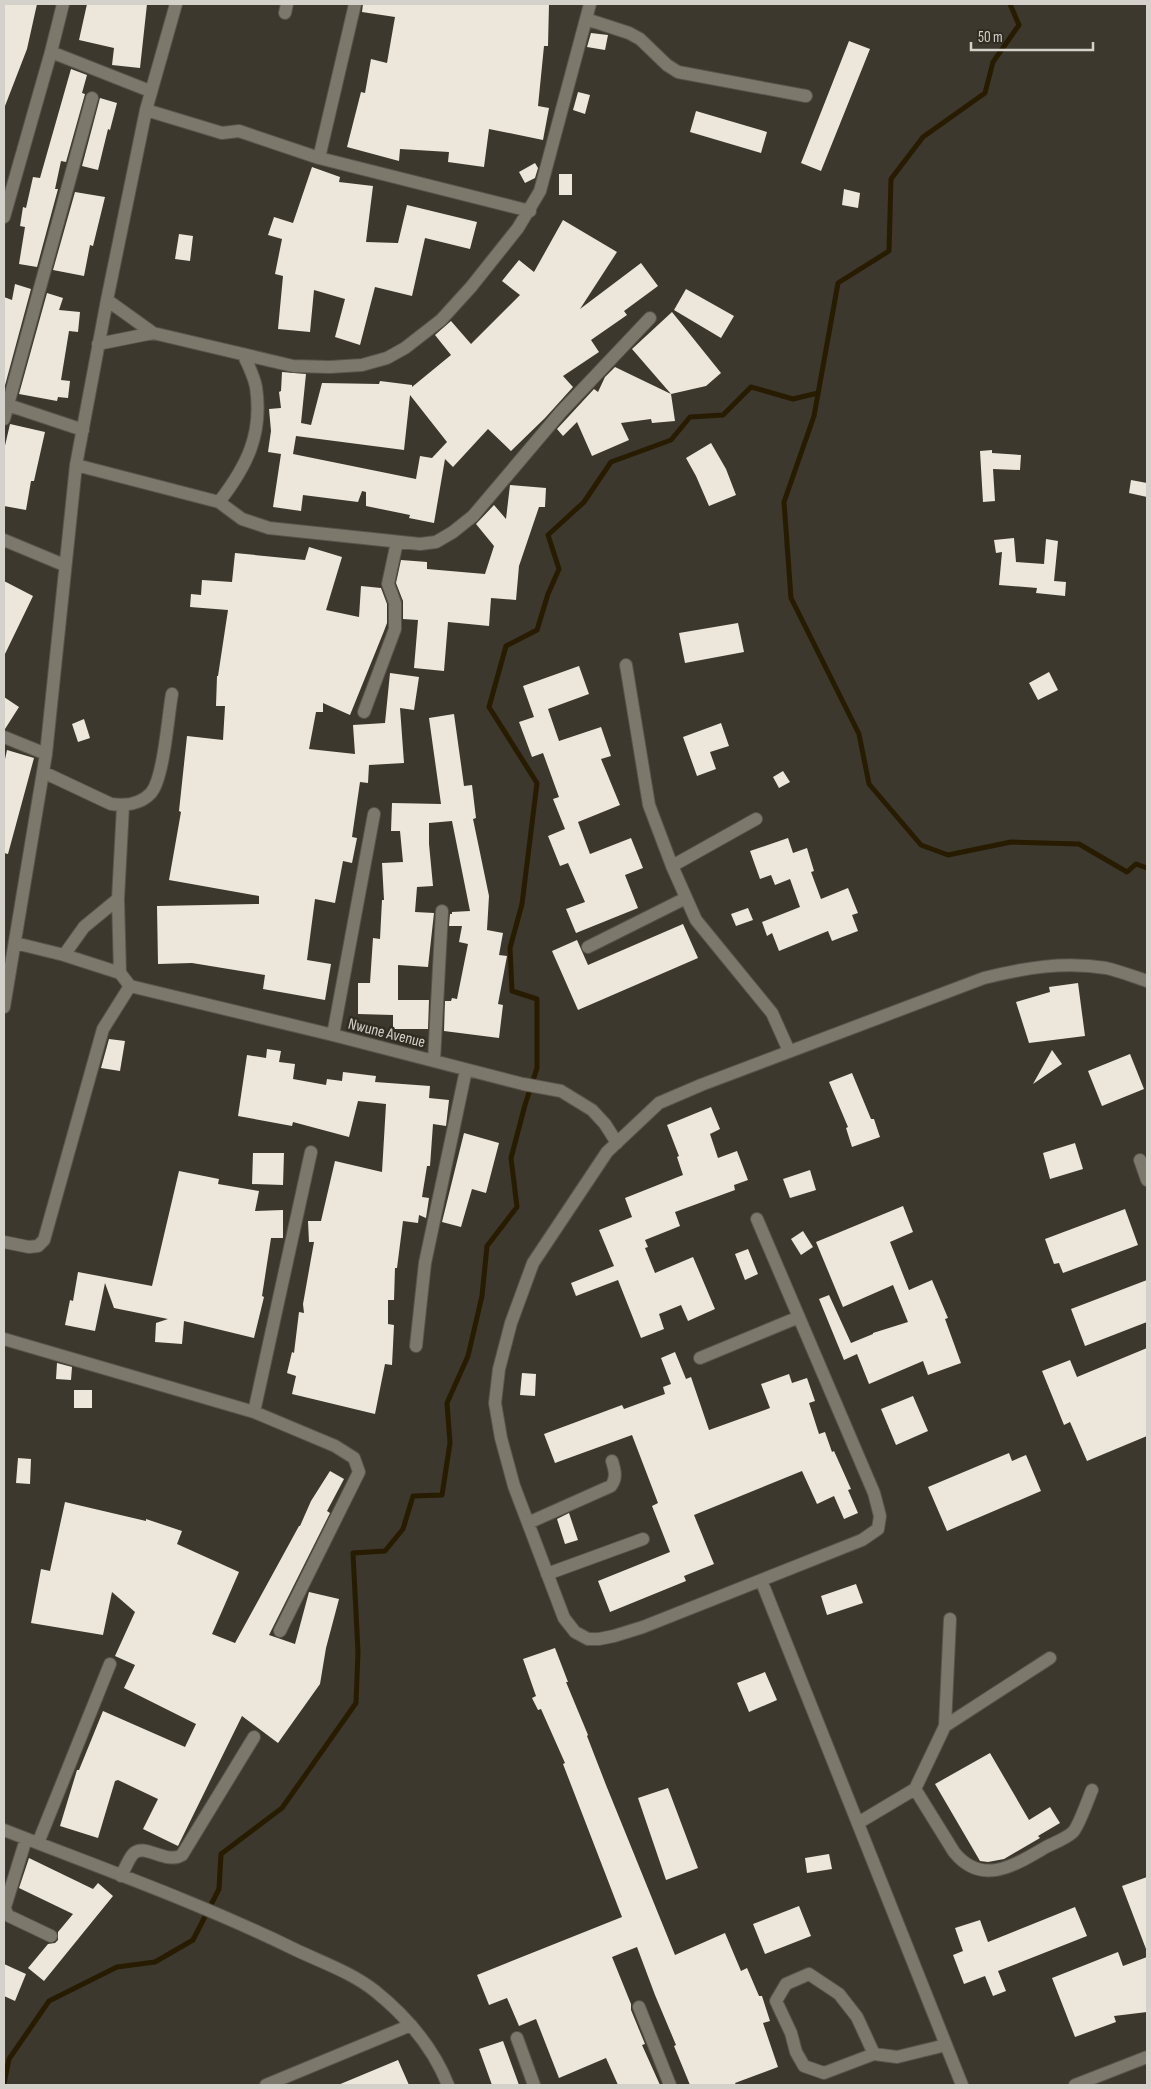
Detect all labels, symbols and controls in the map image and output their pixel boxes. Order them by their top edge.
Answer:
scale bar [971,20,1094,52]
text: 50 m [978,28,1003,47]
street label: Nwune Avenue [346,1015,427,1052]

